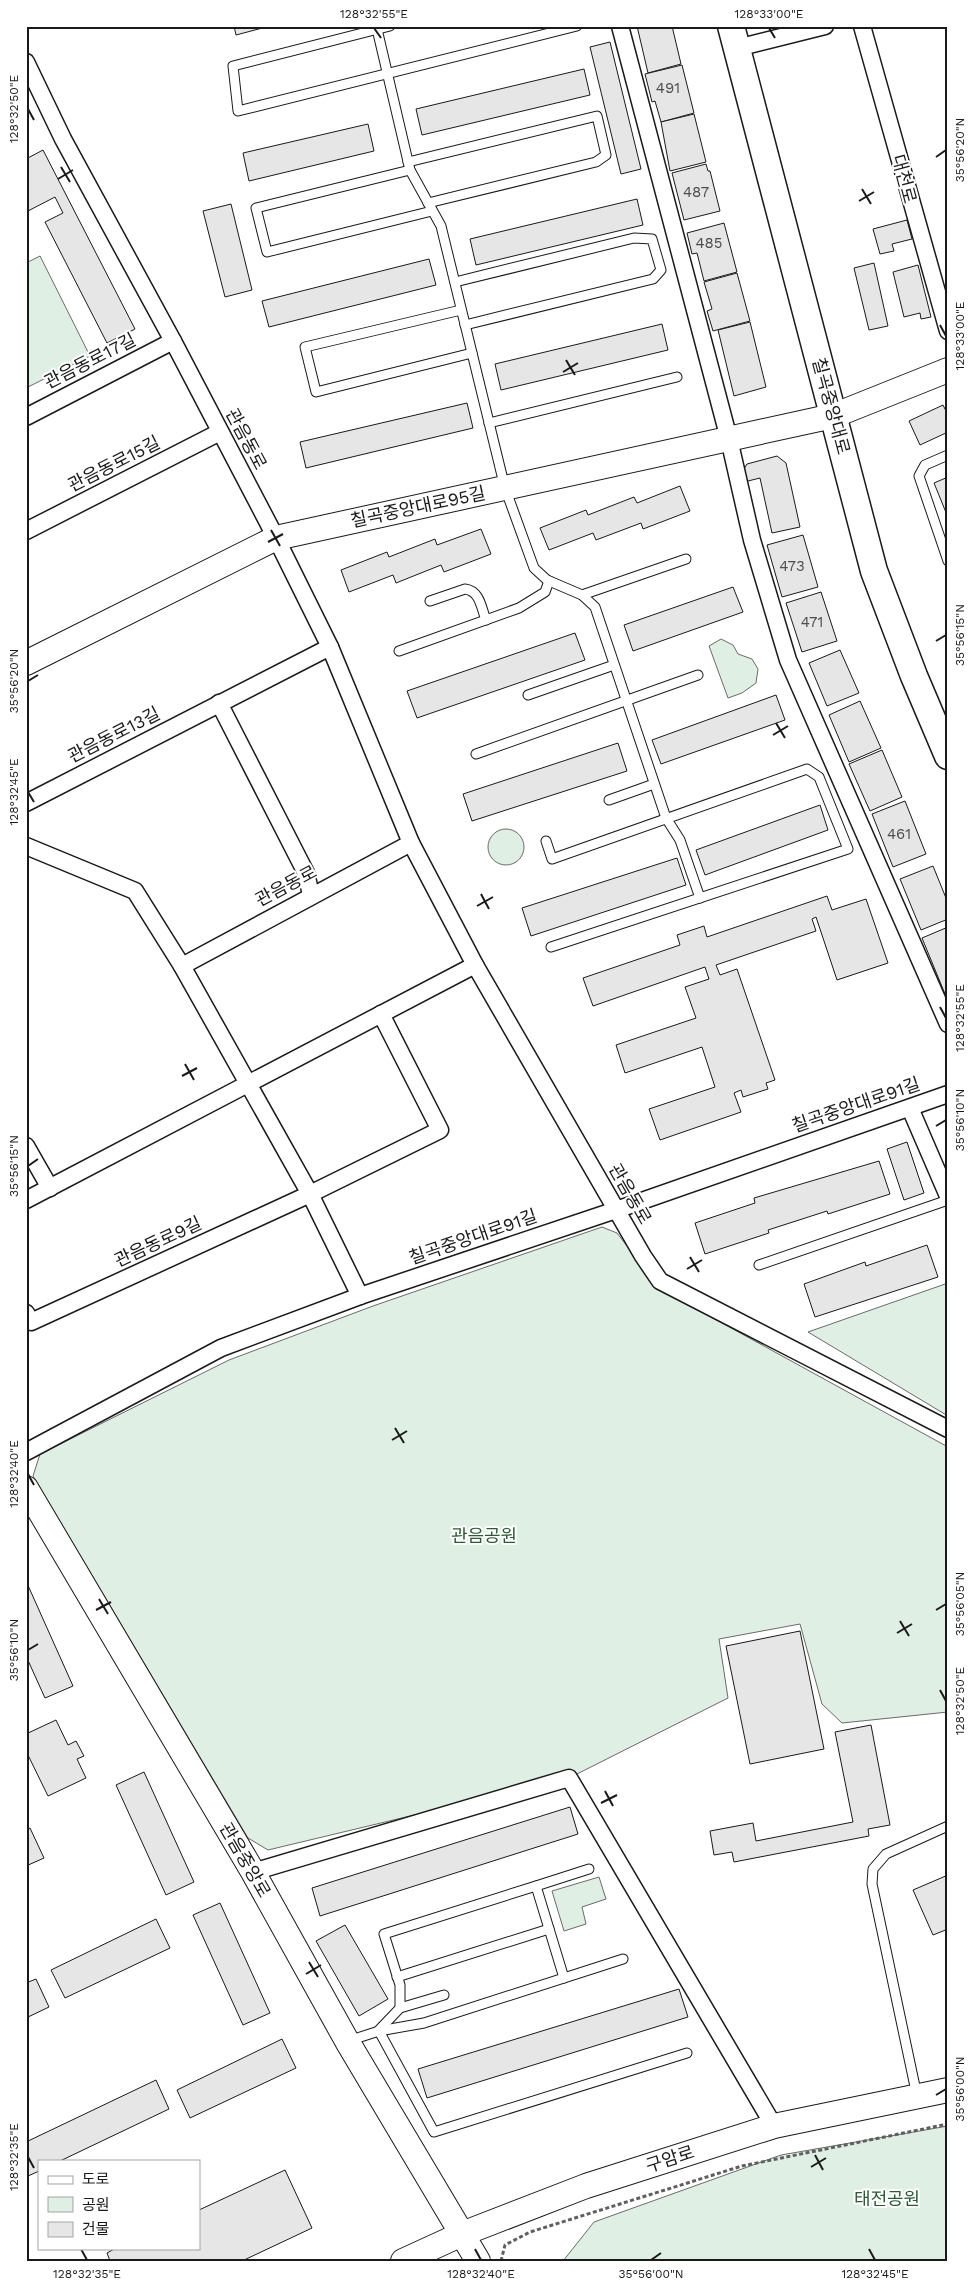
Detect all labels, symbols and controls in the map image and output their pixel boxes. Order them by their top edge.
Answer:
text: 128°32'55"E [340,7,408,21]
text: 128°33'00"E [735,7,804,21]
text: 128°32'50"E [7,74,21,143]
house number: 491 [656,79,680,97]
text: 35°56'20"N [953,118,967,182]
street label: 대천로 [888,152,921,206]
house number: 487 [683,183,709,201]
house number: 485 [695,234,723,252]
text: 128°33'00"E [953,301,967,370]
street label: 관음동로17길 [40,329,139,393]
street label: 칠곡중앙대로 [808,355,854,457]
street label: 관음동로 [222,405,271,473]
street label: 관음동로15길 [64,431,163,496]
street label: 칠곡중앙대로95길 [348,482,487,531]
house number: 473 [779,557,805,575]
text: 35°56'15"N [953,604,967,666]
house number: 471 [801,613,823,631]
text: 35°56'20"N [7,649,21,713]
street label: 관음동로13길 [64,702,163,767]
text: 128°32'45"E [7,758,21,826]
house number: 461 [887,825,911,843]
street label: 관음동로 [252,861,320,910]
text: 128°32'55"E [953,984,967,1052]
street label: 칠곡중앙대로91길 [789,1073,923,1136]
text: 35°56'10"N [953,1089,967,1151]
text: 35°56'15"N [7,1135,21,1197]
street label: 관음동로 [605,1160,656,1228]
street label: 칠곡중앙대로91길 [406,1205,540,1268]
street label: 관음동로9길 [111,1212,205,1271]
text: 128°32'40"E [7,1440,21,1508]
park label: 관음공원 [451,1525,517,1546]
text: 35°56'05"N [953,1572,967,1636]
text: 35°56'10"N [7,1619,21,1681]
text: 128°32'50"E [953,1666,967,1735]
street label: 관음중앙로 [216,1819,275,1901]
text: 35°56'00"N [953,2056,967,2122]
text: 128°32'35"E [7,2123,21,2191]
street label: 구암로 [643,2141,697,2176]
legend [38,2160,200,2250]
text: 도로 [82,2170,110,2188]
park label: 태전공원 [854,2188,920,2209]
text: 공원 [82,2196,110,2214]
text: 건물 [82,2220,110,2238]
text: 128°32'35"E [53,2267,121,2281]
text: 128°32'40"E [447,2267,515,2281]
text: 35°56'00"N [618,2267,684,2281]
text: 128°32'45"E [841,2267,909,2281]

